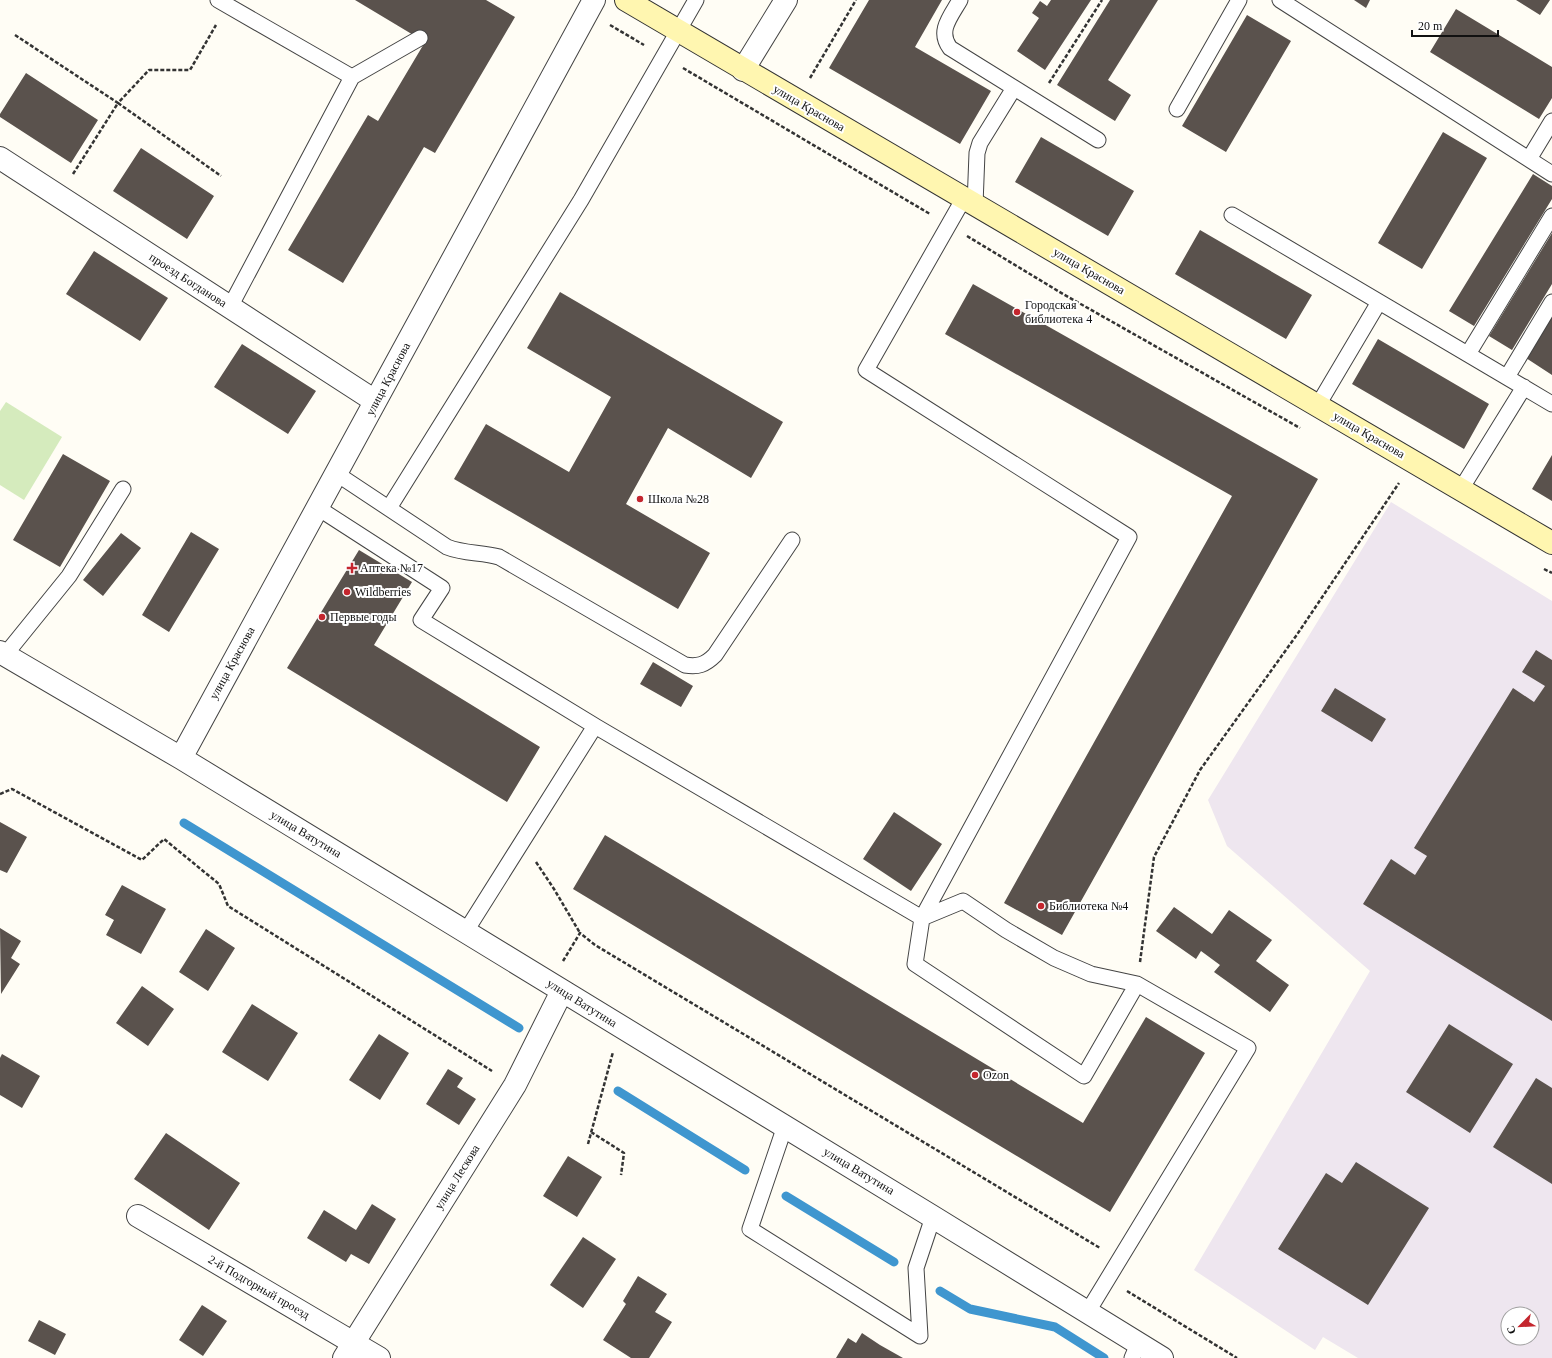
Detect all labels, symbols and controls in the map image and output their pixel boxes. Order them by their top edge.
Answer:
scale bar [1412,12,1498,38]
text: 20 m [1418,19,1443,33]
street label: улица Краснова [771,82,848,135]
street label: улица Краснова [1051,245,1128,298]
street label: проезд Богданова [147,250,230,311]
place label: Городская библиотека 4 [1025,298,1092,326]
marker: Городская библиотека 4 [1012,307,1022,317]
street label: улица Краснова [363,340,413,418]
street label: улица Краснова [1331,409,1408,462]
place label: Школа №28 [648,492,709,506]
marker: Школа №28 [635,494,645,504]
place label: Аптека №17 [360,561,423,575]
marker: Аптека №17 [347,563,357,573]
place label: Wildberries [355,585,411,599]
marker: Wildberries [342,587,352,597]
place label: Первые годы [330,610,397,624]
marker: Первые годы [317,612,327,622]
street label: улица Краснова [206,624,258,702]
street label: улица Ватутина [268,807,345,861]
place label: Библиотека №4 [1049,899,1128,913]
marker: Библиотека №4 [1036,901,1046,911]
street label: улица Ватутина [544,976,620,1031]
place label: Ozon [983,1068,1009,1082]
marker: Ozon [970,1070,980,1080]
street label: улица Лескова [432,1141,483,1212]
street label: улица Ватутина [821,1144,898,1198]
street label: 2-й Подгорный проезд [206,1252,312,1322]
north arrow [1500,1306,1540,1346]
text: С [1504,1324,1518,1336]

